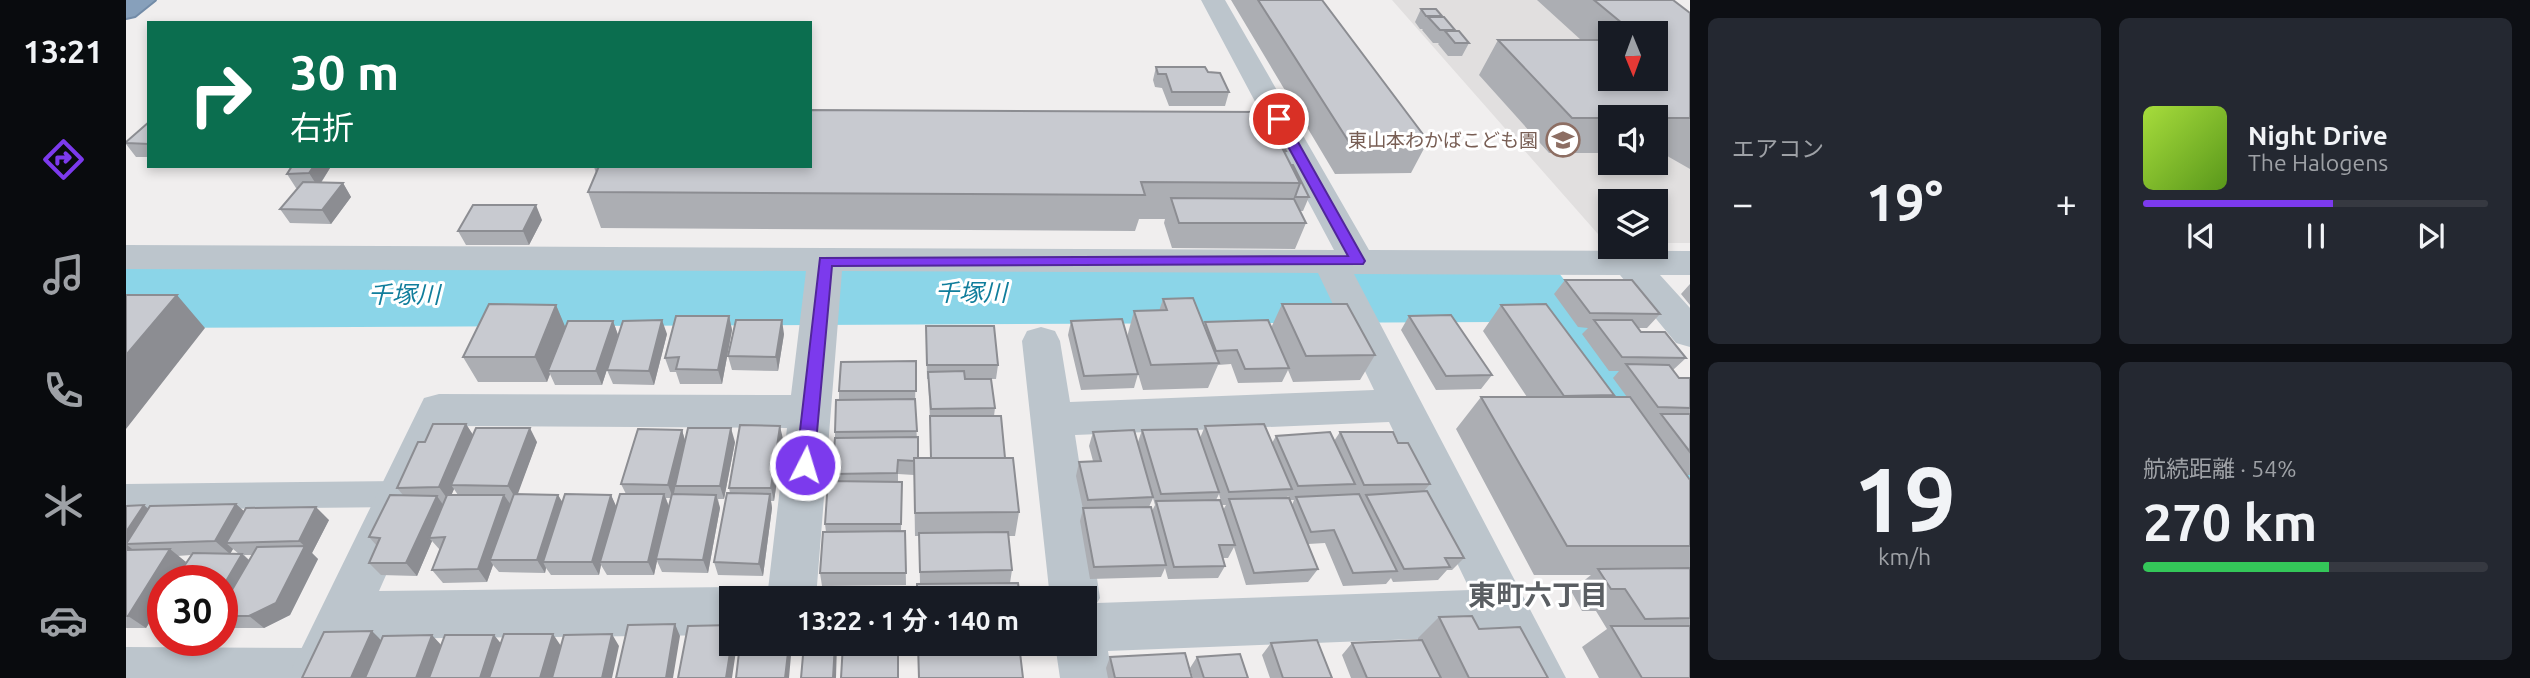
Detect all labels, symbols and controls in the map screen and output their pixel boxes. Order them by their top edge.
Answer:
north arrow [1598,21,1668,91]
map controls [1598,21,1668,259]
text: 13:21 [23,33,103,69]
text: 30 m [290,44,399,99]
icon: right [175,49,266,140]
pin [1249,89,1309,149]
icon: arrive [1260,100,1298,138]
button: sound [1598,105,1668,175]
text: 右折 [290,109,354,145]
school or university icon: 東山本わかばこども園 [1544,121,1582,159]
text: Night Drive [2248,121,2388,150]
place label: 東山本わかばこども園 [1348,129,1538,151]
icon: directions [39,135,88,184]
text: エアコン [1732,136,1824,161]
text: The Halogens [2248,150,2388,175]
text: 19° [1866,173,1943,231]
text: − [1732,182,1753,224]
text: + [2056,182,2077,224]
button: layers [1598,189,1668,259]
icon: previous [2182,217,2220,255]
icon: pause [2297,217,2335,255]
icon: next [2412,217,2450,255]
icon: music [39,250,88,299]
water label: 千塚川 [935,279,1010,306]
water label: 千塚川 [368,281,443,308]
icon: phone [39,366,88,415]
position arrow [768,428,842,502]
text: 19 [1853,447,1956,549]
text: 航続距離 · 54% [2143,456,2296,481]
icon: climate [39,481,88,530]
text: 270 km [2143,493,2317,551]
text: km/h [1878,544,1931,569]
speed limit sign: 30 [147,565,238,656]
district label: 東町六丁目 [1468,579,1608,610]
icon: car [39,596,88,645]
text: 13:22 · 1 分 · 140 m [797,606,1019,635]

